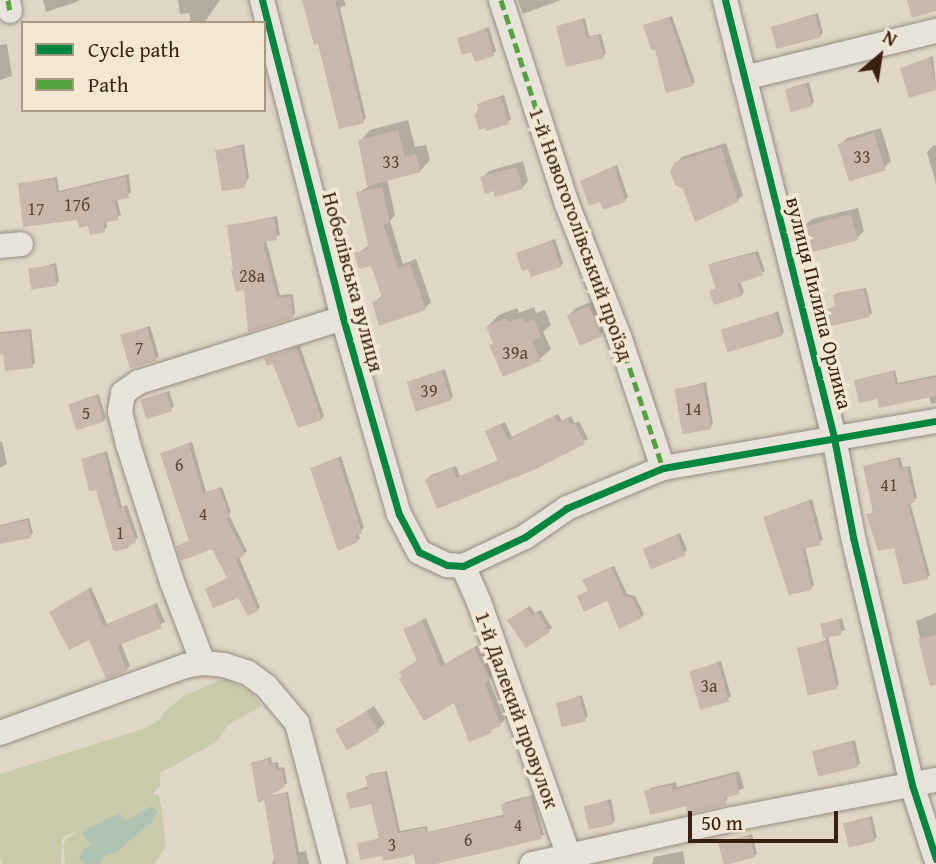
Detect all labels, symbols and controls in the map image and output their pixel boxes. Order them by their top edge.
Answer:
legend [21,21,266,112]
north arrow [845,21,915,91]
text: N [878,22,903,53]
text: Cycle path [88,34,180,65]
text: Path [88,69,128,100]
street label: 1-й Новогоголівський проїзд [523,104,639,364]
house number: 33 [853,146,871,168]
house number: 33 [382,151,400,173]
street label: Нобелівська вулиця [317,189,389,375]
house number: 17б [64,194,90,216]
street label: вулиця Пилипа Орлика [780,194,858,412]
house number: 17 [27,198,45,220]
house number: 28а [239,265,265,287]
house number: 7 [135,337,143,359]
house number: 39а [502,342,528,364]
house number: 39 [420,380,438,402]
house number: 14 [684,398,702,420]
house number: 5 [82,402,90,424]
house number: 6 [175,454,183,476]
house number: 41 [880,474,898,496]
house number: 4 [199,503,207,525]
house number: 1 [116,522,124,544]
street label: 1-й Далекий провулок [470,608,564,812]
house number: 3а [700,675,718,697]
scale bar [691,798,842,842]
text: 50 m [701,807,743,838]
house number: 4 [514,814,522,836]
house number: 6 [464,829,472,851]
house number: 3 [388,834,396,856]

